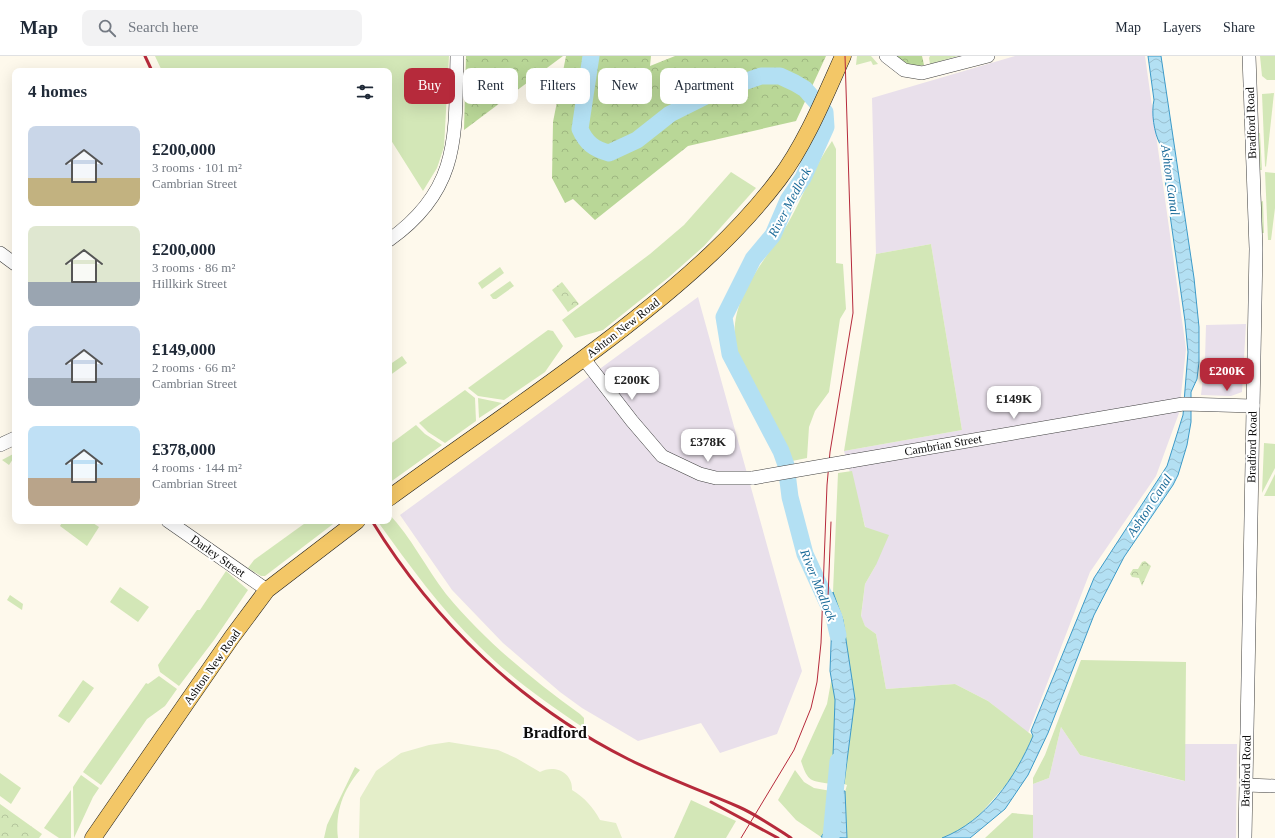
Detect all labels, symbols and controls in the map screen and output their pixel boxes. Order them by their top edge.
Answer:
search box [82,10,362,46]
text: Map [20,17,58,38]
icon: search [96,17,118,39]
text: Search here [128,19,198,35]
text: Map [1115,20,1141,35]
text: Layers [1163,20,1201,35]
text: Share [1223,20,1255,35]
chip: Buy [404,68,455,104]
chip: Rent [463,68,518,104]
chip: Filters [526,68,590,104]
chip: New [598,68,652,104]
chip: Apartment [660,68,748,104]
icon: filters [354,81,376,103]
text: 4 homes [28,82,87,101]
street label: Bradford Road [1243,87,1259,159]
text: £200,000 [152,140,216,159]
icon: home [60,142,108,190]
water label: Ashton Canal [1158,143,1183,217]
text: 3 rooms · 101 m² [152,160,242,175]
water label: River Medlock [764,165,814,240]
text: Cambrian Street [152,176,237,191]
text: £200,000 [152,240,216,259]
icon: home [60,242,108,290]
text: 3 rooms · 86 m² [152,260,235,275]
text: Hillkirk Street [152,276,227,291]
street label: Ashton New Road [584,295,662,361]
text: £149,000 [152,340,216,359]
icon: home [60,342,108,390]
pin: £200K [1199,358,1255,392]
text: 2 rooms · 66 m² [152,360,235,375]
text: £200K [1209,363,1245,378]
pin: £200K [604,367,660,401]
text: £200K [614,372,650,387]
text: Cambrian Street [152,376,237,391]
pin: £149K [986,386,1042,420]
text: £149K [996,391,1032,406]
street label: Bradford Road [1244,411,1260,483]
pin: £378K [680,429,736,463]
street label: Cambrian Street [903,431,983,459]
text: £378K [690,434,726,449]
text: £378,000 [152,440,216,459]
icon: home [60,442,108,490]
text: 4 rooms · 144 m² [152,460,242,475]
water label: Ashton Canal [1123,471,1175,540]
text: Cambrian Street [152,476,237,491]
street label: Darley Street [188,532,249,580]
water label: River Medlock [797,546,840,624]
street label: Ashton New Road [181,627,243,707]
district label: Bradford [523,724,587,741]
street label: Bradford Road [1238,735,1254,807]

